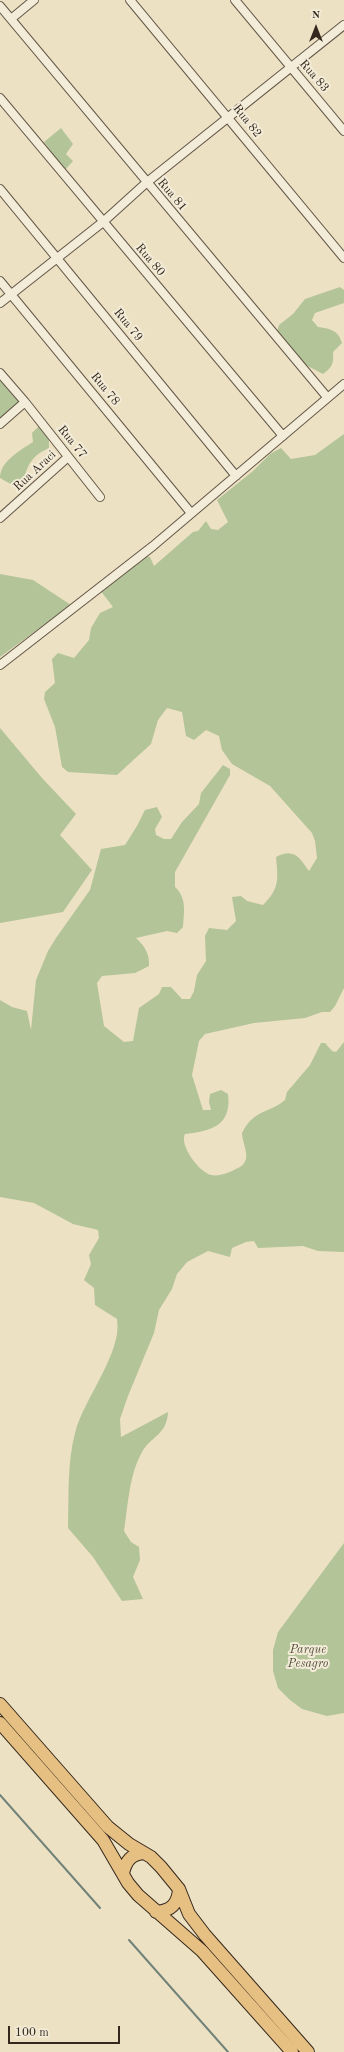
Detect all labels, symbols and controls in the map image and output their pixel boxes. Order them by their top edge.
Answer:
north arrow [296,8,336,48]
text: N [312,10,320,21]
street label: Rua 83 [296,57,332,95]
street label: Rua 82 [230,102,264,140]
street label: Rua 81 [154,176,190,214]
street label: Rua 80 [132,241,168,279]
street label: Rua 79 [110,306,146,344]
street label: Rua 78 [87,370,123,408]
street label: Rua 77 [54,423,90,461]
street label: Rua Araci [11,448,59,494]
park label: Parque Pesagro [288,1643,328,1671]
scale bar [10,2018,122,2044]
text: 100 m [15,2027,49,2039]

